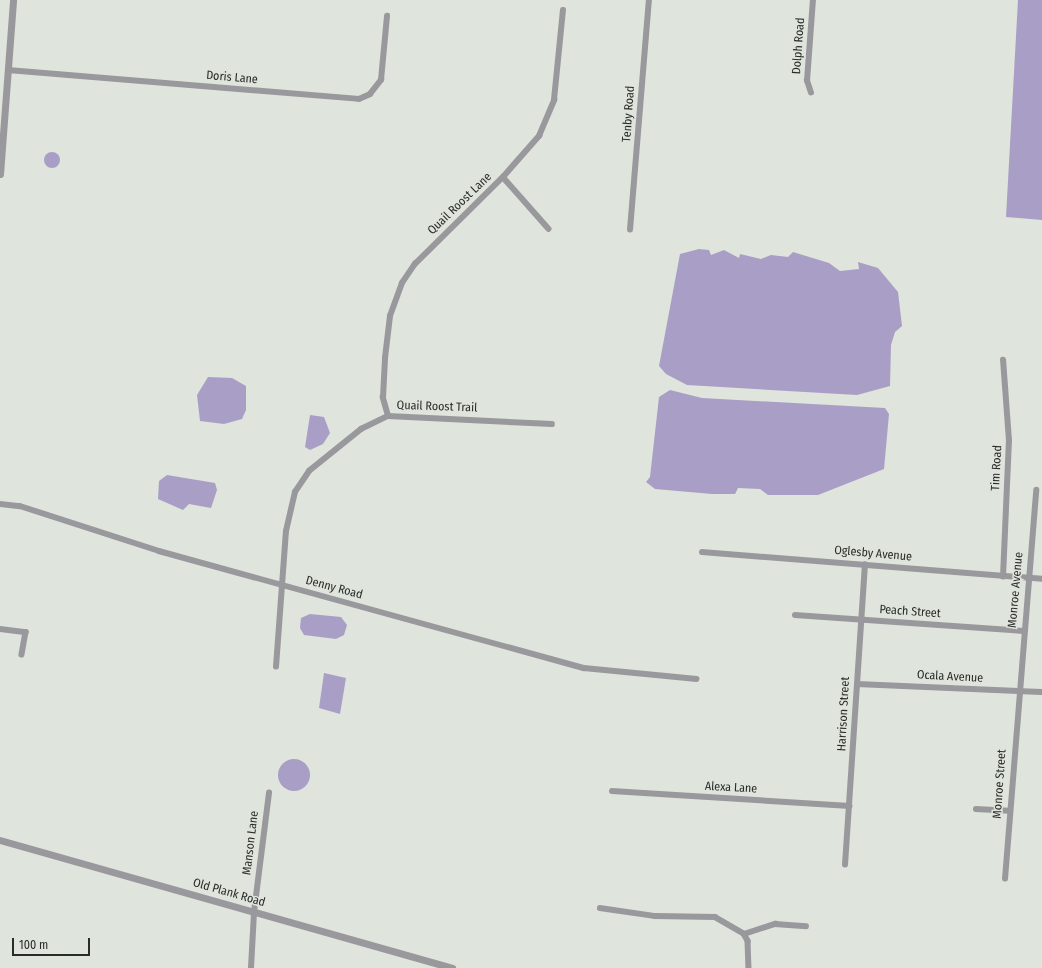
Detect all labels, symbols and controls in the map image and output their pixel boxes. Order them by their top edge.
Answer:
street label: Dolph Road [790,17,808,75]
street label: Doris Lane [206,69,258,87]
street label: Tenby Road [620,85,638,143]
street label: Quail Roost Lane [425,170,495,238]
street label: Quail Roost Trail [396,398,478,416]
street label: Tim Road [989,445,1005,491]
street label: Oglesby Avenue [834,543,912,565]
street label: Monroe Avenue [1006,551,1026,629]
street label: Denny Road [304,573,364,603]
street label: Peach Street [879,603,941,621]
street label: Ocala Avenue [917,668,983,686]
street label: Harrison Street [835,676,853,752]
street label: Monroe Street [990,749,1010,819]
street label: Alexa Lane [704,779,758,797]
street label: Manson Lane [240,810,262,876]
street label: Old Plank Road [191,876,267,910]
scale bar [14,930,92,956]
text: 100 m [19,938,48,952]

